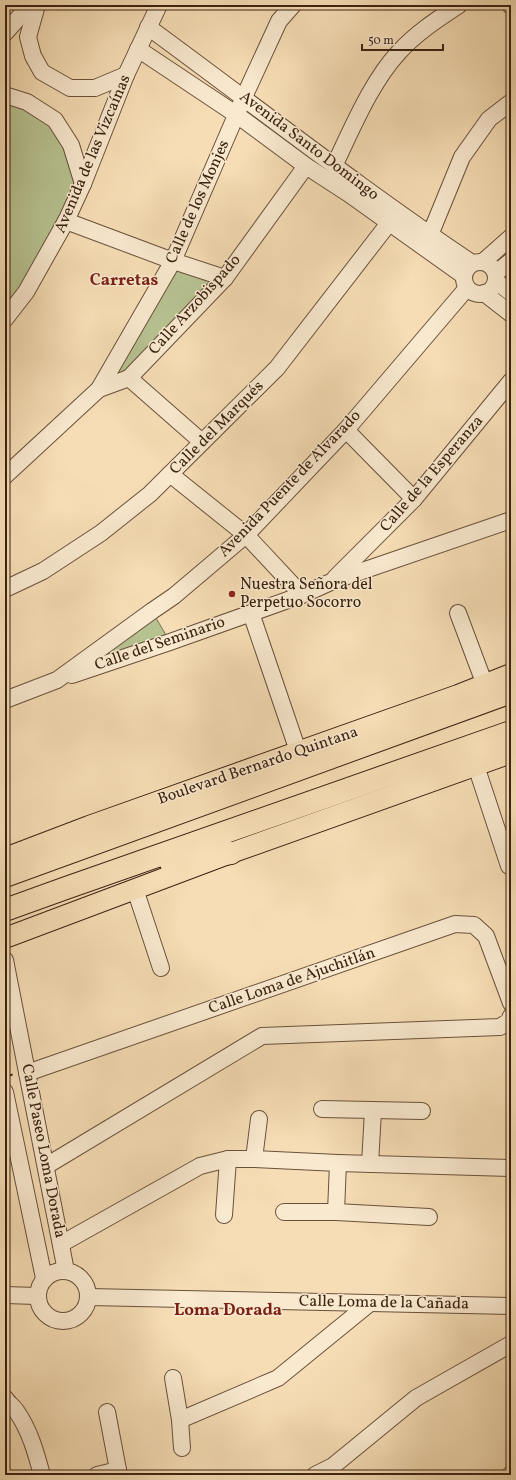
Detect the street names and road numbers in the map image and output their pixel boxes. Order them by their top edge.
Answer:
street label: Avenida de las Vizcaínas [50,71,136,237]
street label: Avenida Santo Domingo [235,86,383,206]
street label: Calle de los Monjes [161,136,235,267]
street label: Calle Arzobispado [144,250,246,360]
street label: Calle del Marqués [165,376,269,480]
street label: Avenida Puente de Alvarado [214,406,366,562]
street label: Calle de la Esperanza [375,411,489,537]
street label: Calle del Seminario [92,611,228,677]
street label: Boulevard Bernardo Quintana [155,721,361,811]
street label: Calle Loma de Ajuchitlán [206,942,378,1020]
street label: Calle Paseo Loma Dorada [15,1062,71,1240]
street label: Calle Loma de la Cañada [299,1291,469,1315]

